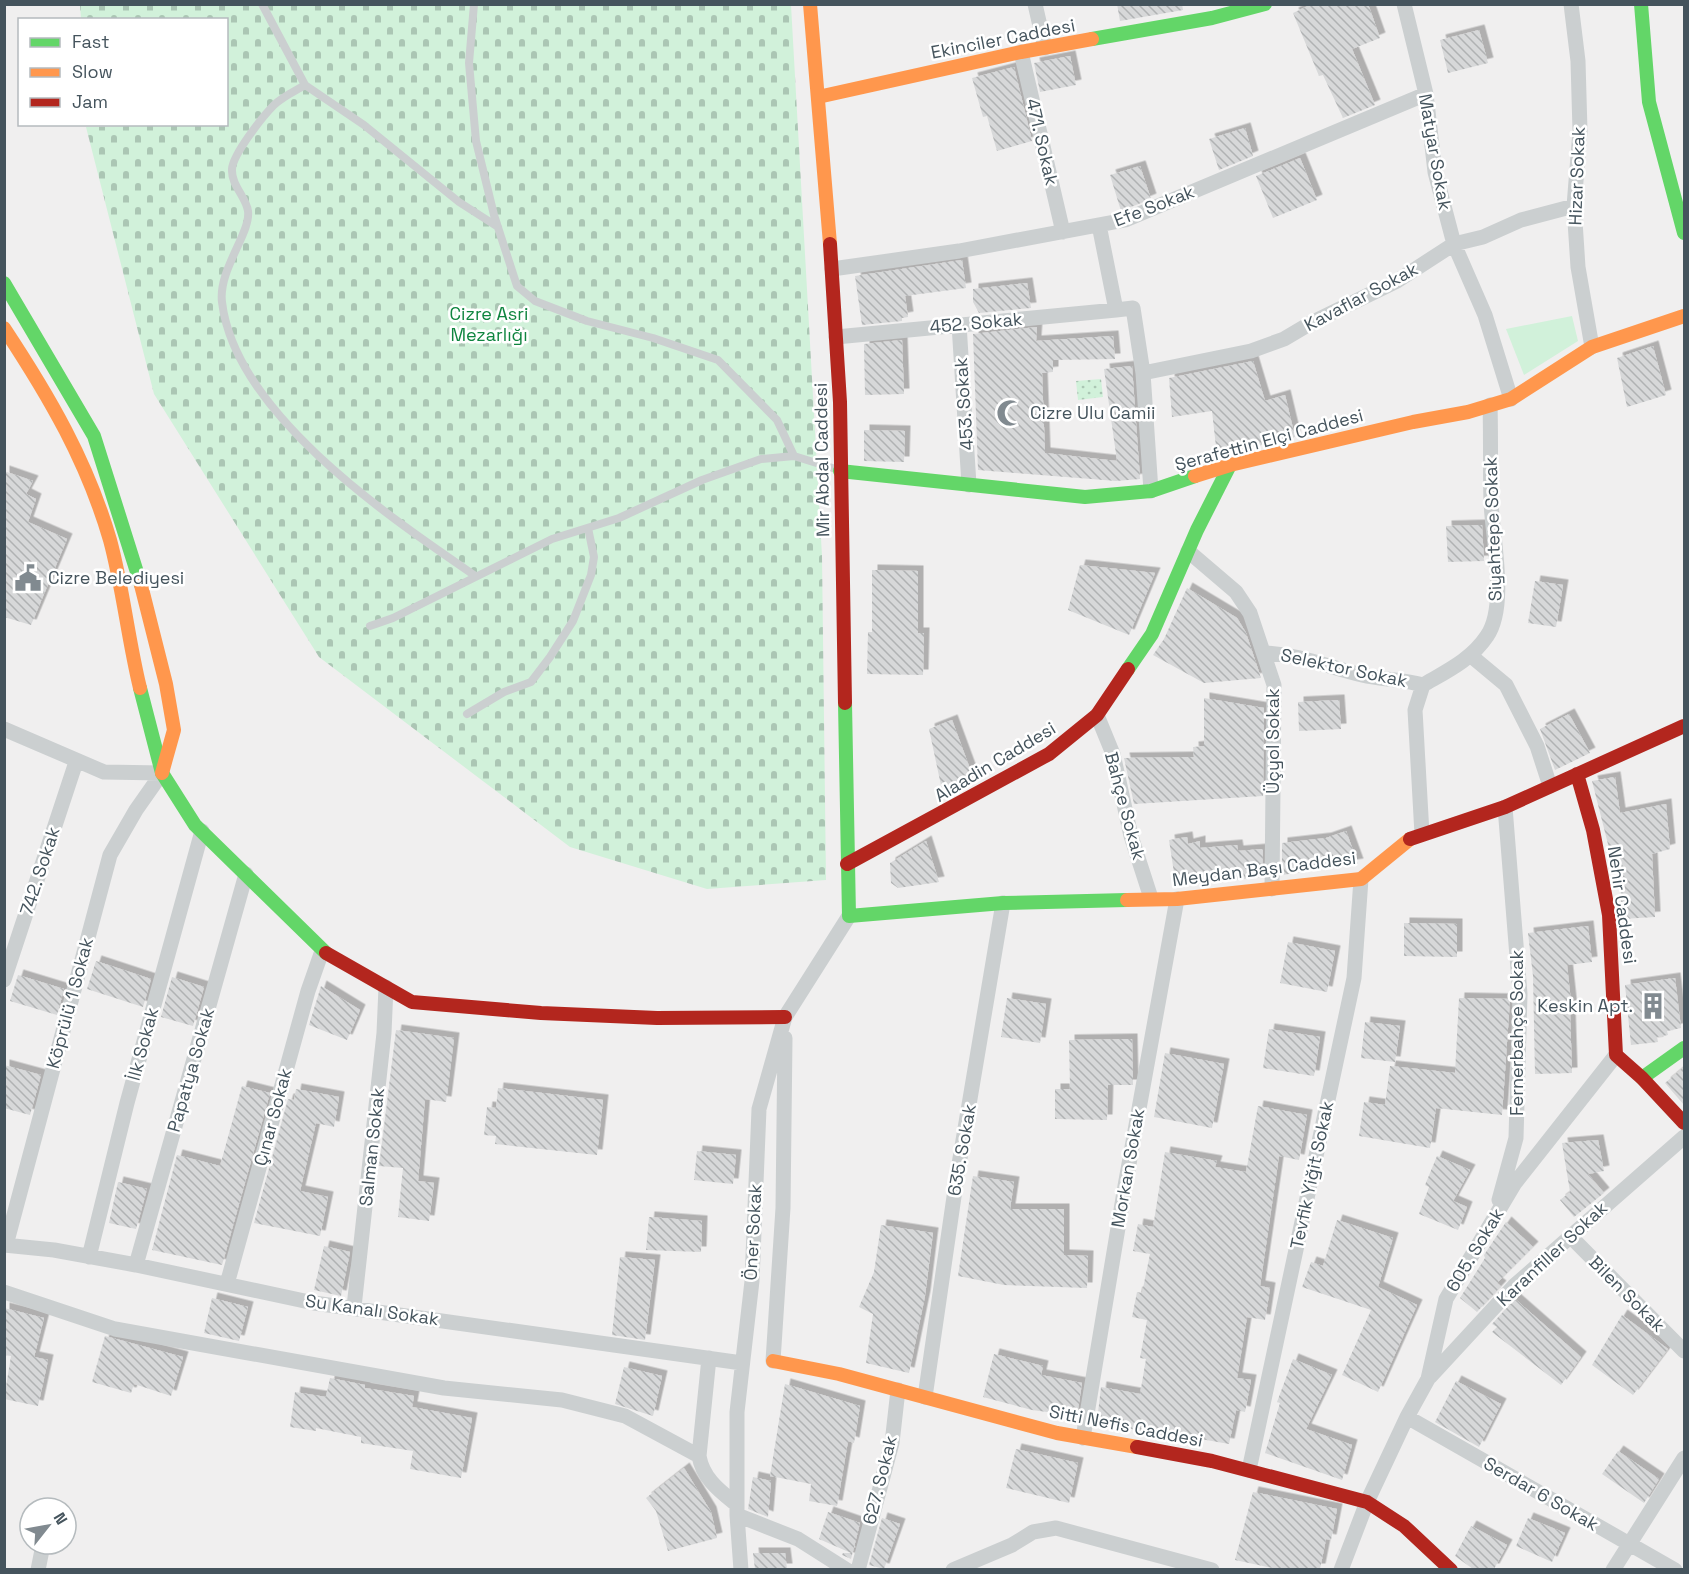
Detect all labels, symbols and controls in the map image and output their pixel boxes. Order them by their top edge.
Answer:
street label: Ekinciler Caddesi [929,13,1077,64]
legend [18,18,228,126]
text: Fast [72,30,109,53]
text: Slow [72,60,113,83]
text: Jam [72,90,108,113]
street label: Matyar Sokak [1414,92,1457,212]
street label: 471. Sokak [1021,96,1064,188]
street label: Hizar Sokak [1563,126,1590,226]
street label: Efe Sokak [1110,180,1198,231]
street label: Kavaflar Sokak [1300,257,1422,336]
park label: Cizre Asri Mezarlığı [450,302,528,346]
street label: 452. Sokak [929,307,1024,338]
street label: 453. Sokak [949,356,978,451]
street label: Mir Abdal Caddesi [809,383,834,537]
mosque icon: Cizre Ulu Camii [995,398,1025,428]
place label: Cizre Ulu Camii [1030,401,1155,424]
street label: Şerafettin Elçi Caddesi [1172,403,1366,476]
street label: Siyahtepe Sokak [1478,456,1507,602]
public building icon: Cizre Belediyesi [13,563,43,593]
place label: Cizre Belediyesi [48,566,184,589]
street label: Selektor Sokak [1279,643,1410,692]
street label: Üçyol Sokak [1261,688,1284,794]
street label: Alaadin Caddesi [930,716,1059,807]
street label: Bahçe Sokak [1100,749,1151,863]
street label: 742. Sokak [14,824,65,918]
street label: Nehir Caddesi [1603,844,1642,965]
street label: Meydan Başı Caddesi [1171,846,1357,891]
street label: Köprülü 1 Sokak [41,934,98,1071]
street label: Fernerbahçe Sokak [1505,950,1528,1116]
building icon: Keskin Apt. [1638,991,1668,1021]
place label: Keskin Apt. [1537,994,1633,1017]
street label: İlk Sokak [122,1004,163,1083]
street label: Papatya Sokak [162,1005,219,1135]
street label: Çınar Sokak [248,1065,297,1168]
street label: Salman Sokak [354,1086,389,1207]
street label: Tevfik Yiğit Sokak [1285,1098,1338,1251]
street label: 635. Sokak [942,1102,981,1198]
street label: Morkan Sokak [1106,1106,1149,1229]
street label: Öner Sokak [738,1183,767,1281]
street label: Karanfiller Sokak [1491,1196,1612,1311]
street label: 605. Sokak [1441,1203,1509,1296]
street label: Bilen Sokak [1584,1251,1671,1337]
street label: Su Kanalı Sokak [304,1289,441,1330]
street label: Sitti Nefis Caddesi [1047,1399,1205,1452]
street label: 627. Sokak [857,1433,902,1527]
street label: Serdar 6 Sokak [1480,1451,1603,1536]
north arrow [18,1496,78,1556]
text: N [49,1509,72,1529]

